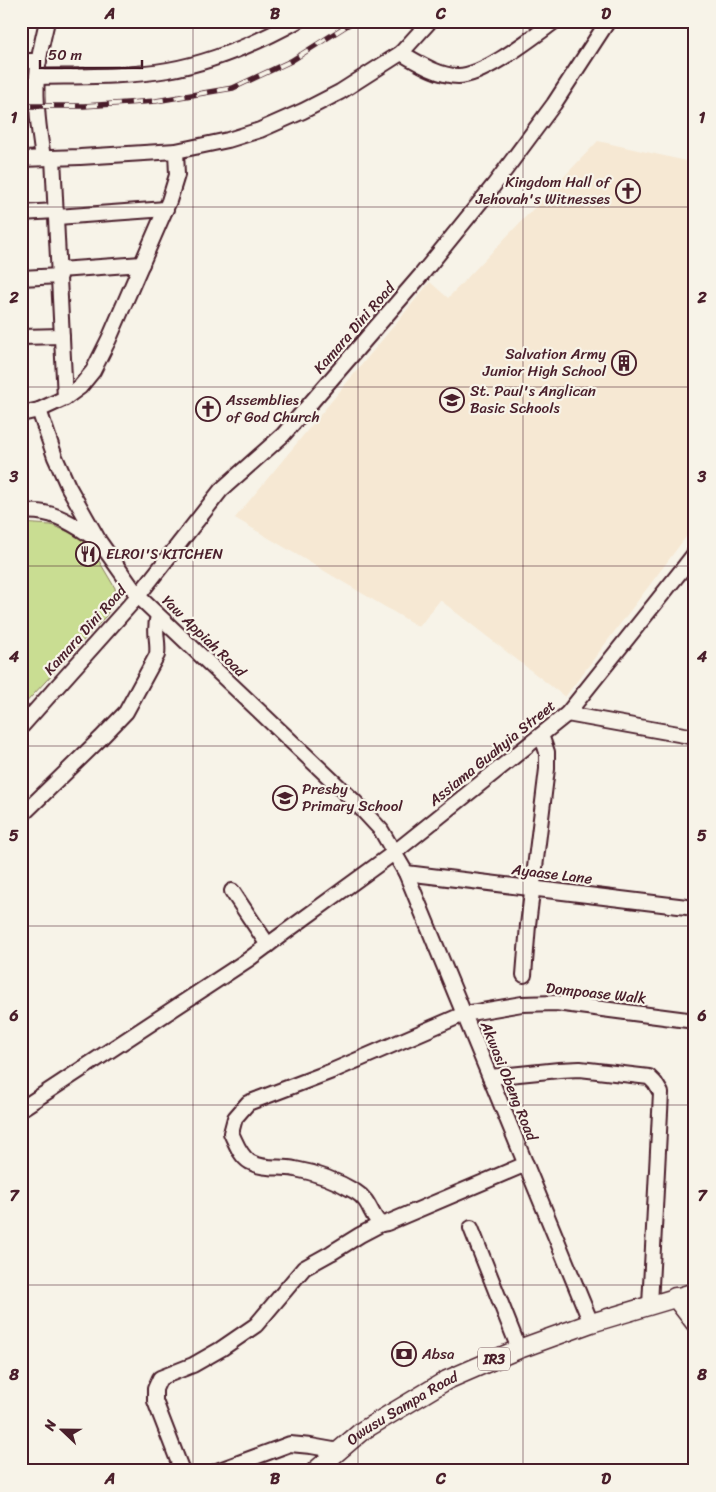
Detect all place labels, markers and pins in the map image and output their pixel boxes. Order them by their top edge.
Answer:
place label: Kingdom Hall of Jehovah's Witnesses [475,169,612,212]
church icon: Kingdom Hall of Jehovah's Witnesses [615,178,641,204]
place label: Salvation Army Junior High School [482,341,607,384]
building icon: Salvation Army Junior High School [611,350,637,376]
place label: St. Paul's Anglican Basic Schools [470,378,596,421]
place label: Assemblies of God Church [225,387,320,430]
school or university icon: St. Paul's Anglican Basic Schools [439,387,465,413]
church icon: Assemblies of God Church [195,396,221,422]
restaurant icon: ELROI'S KITCHEN [75,541,101,567]
place label: ELROI'S KITCHEN [106,541,223,567]
place label: Presby Primary School [302,776,403,819]
school or university icon: Presby Primary School [272,785,298,811]
bank icon: Absa [391,1341,417,1367]
place label: Absa [421,1341,455,1367]

